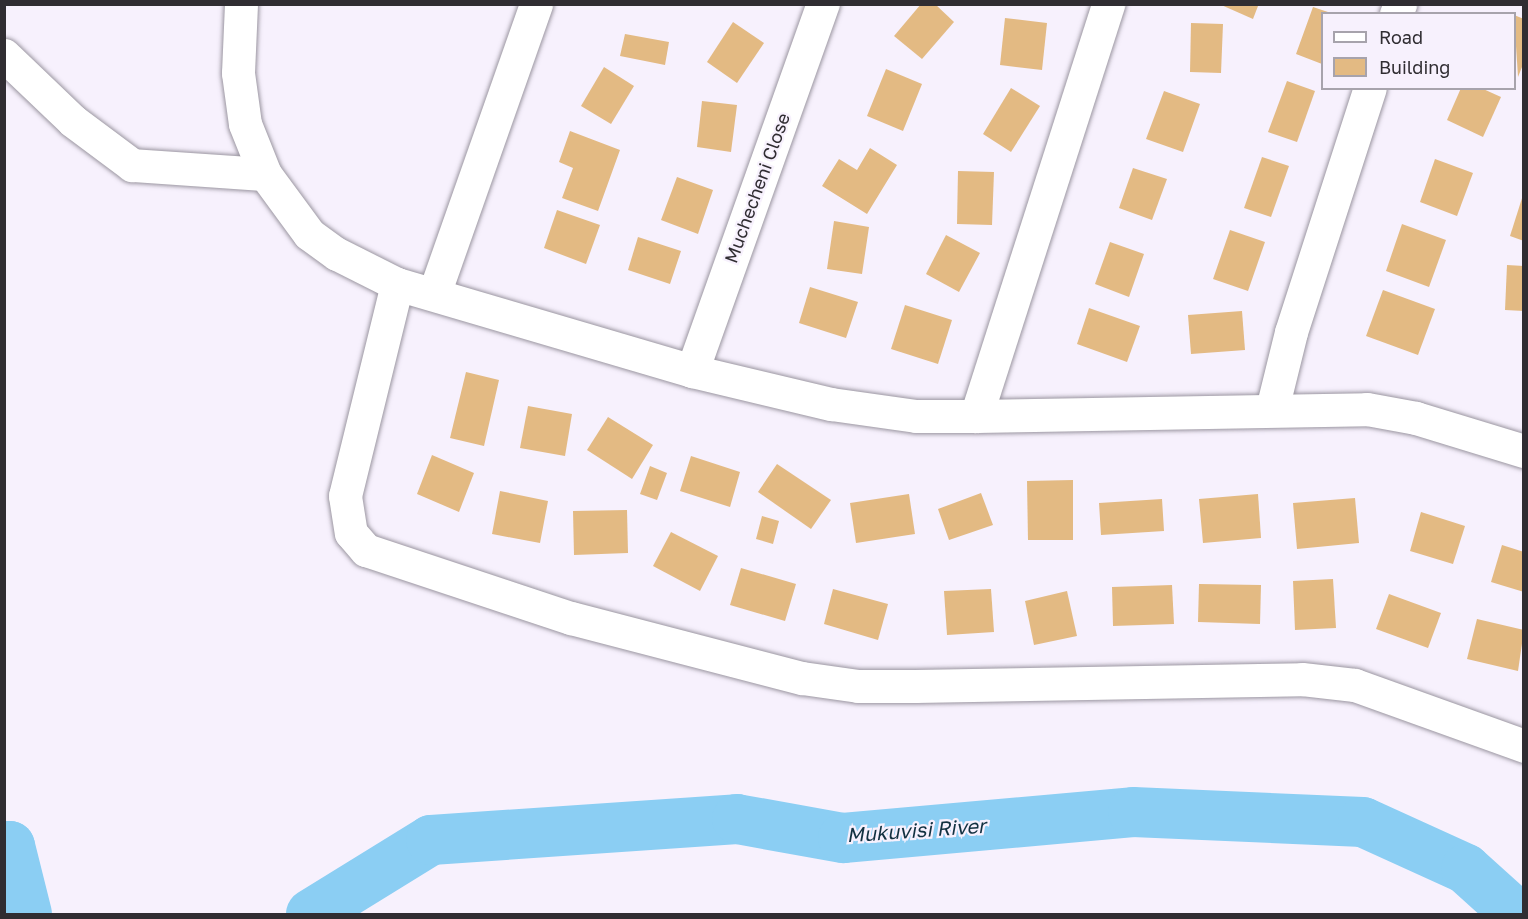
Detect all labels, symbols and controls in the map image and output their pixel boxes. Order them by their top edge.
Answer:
legend [1321,12,1516,90]
text: Road [1379,26,1423,48]
text: Building [1379,56,1450,78]
street label: Muchecheni Close [720,110,794,266]
water label: Mukuvisi River [846,813,986,847]

